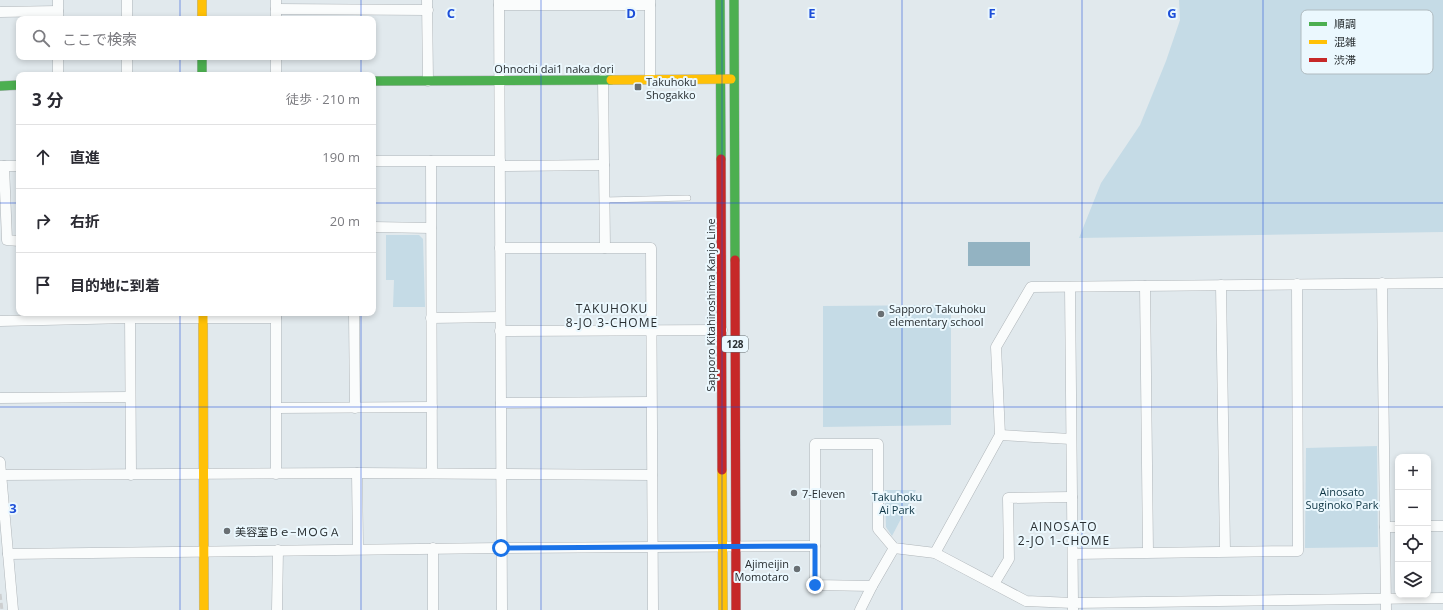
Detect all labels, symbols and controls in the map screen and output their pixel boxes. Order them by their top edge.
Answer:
text: C [447,4,455,22]
text: D [626,4,636,22]
text: E [808,4,816,22]
text: F [988,4,996,22]
text: G [1167,4,1177,22]
legend [1301,10,1433,74]
search box [16,16,376,60]
text: 順調 [1334,16,1356,31]
icon: search [30,27,52,49]
text: ここで検索 [62,29,137,49]
text: 混雑 [1334,34,1356,49]
text: 渋滞 [1334,52,1356,67]
street label: Ohnochi dai1 naka dori [494,61,614,76]
place label: Takuhoku Shogakko [646,74,697,102]
marker: Takuhoku Shogakko [633,82,643,92]
text: 3 分 [32,88,63,111]
text: 徒歩 · 210 m [286,90,360,108]
icon: ahead [32,146,54,168]
text: 直進 [70,147,100,167]
text: 190 m [322,148,360,166]
icon: right [32,210,54,232]
text: 右折 [70,211,100,231]
text: 20 m [330,212,360,230]
street label: Sapporo Kitahiroshima Kanjo Line [703,218,718,392]
icon: arrive [32,274,54,296]
text: 目的地に到着 [70,275,160,295]
district label: TAKUHOKU 8-JO 3-CHOME [566,300,658,331]
place label: Sapporo Takuhoku elementary school [889,301,986,329]
marker: Sapporo Takuhoku elementary school [876,309,886,319]
road number: 128 [722,336,748,352]
map controls [1395,454,1431,598]
button: + [1395,454,1431,490]
park label: Ainosato Suginoko Park [1305,484,1379,512]
place label: 7-Eleven [802,486,845,501]
marker: 7-Eleven [789,488,799,498]
park label: Takuhoku Ai Park [872,489,922,517]
button: − [1395,490,1431,526]
text: 3 [9,499,17,517]
district label: AINOSATO 2-JO 1-CHOME [1018,518,1110,549]
place label: 美容室Ｂｅ−ＭＯＧＡ [235,524,340,539]
marker: 美容室Ｂｅ−ＭＯＧＡ [222,526,232,536]
button: locate [1395,526,1431,562]
route start [492,539,510,557]
place label: Ajimeijin Momotaro [735,556,789,584]
button: layers [1395,562,1431,598]
marker: Ajimeijin Momotaro [792,564,802,574]
route end [806,576,824,594]

